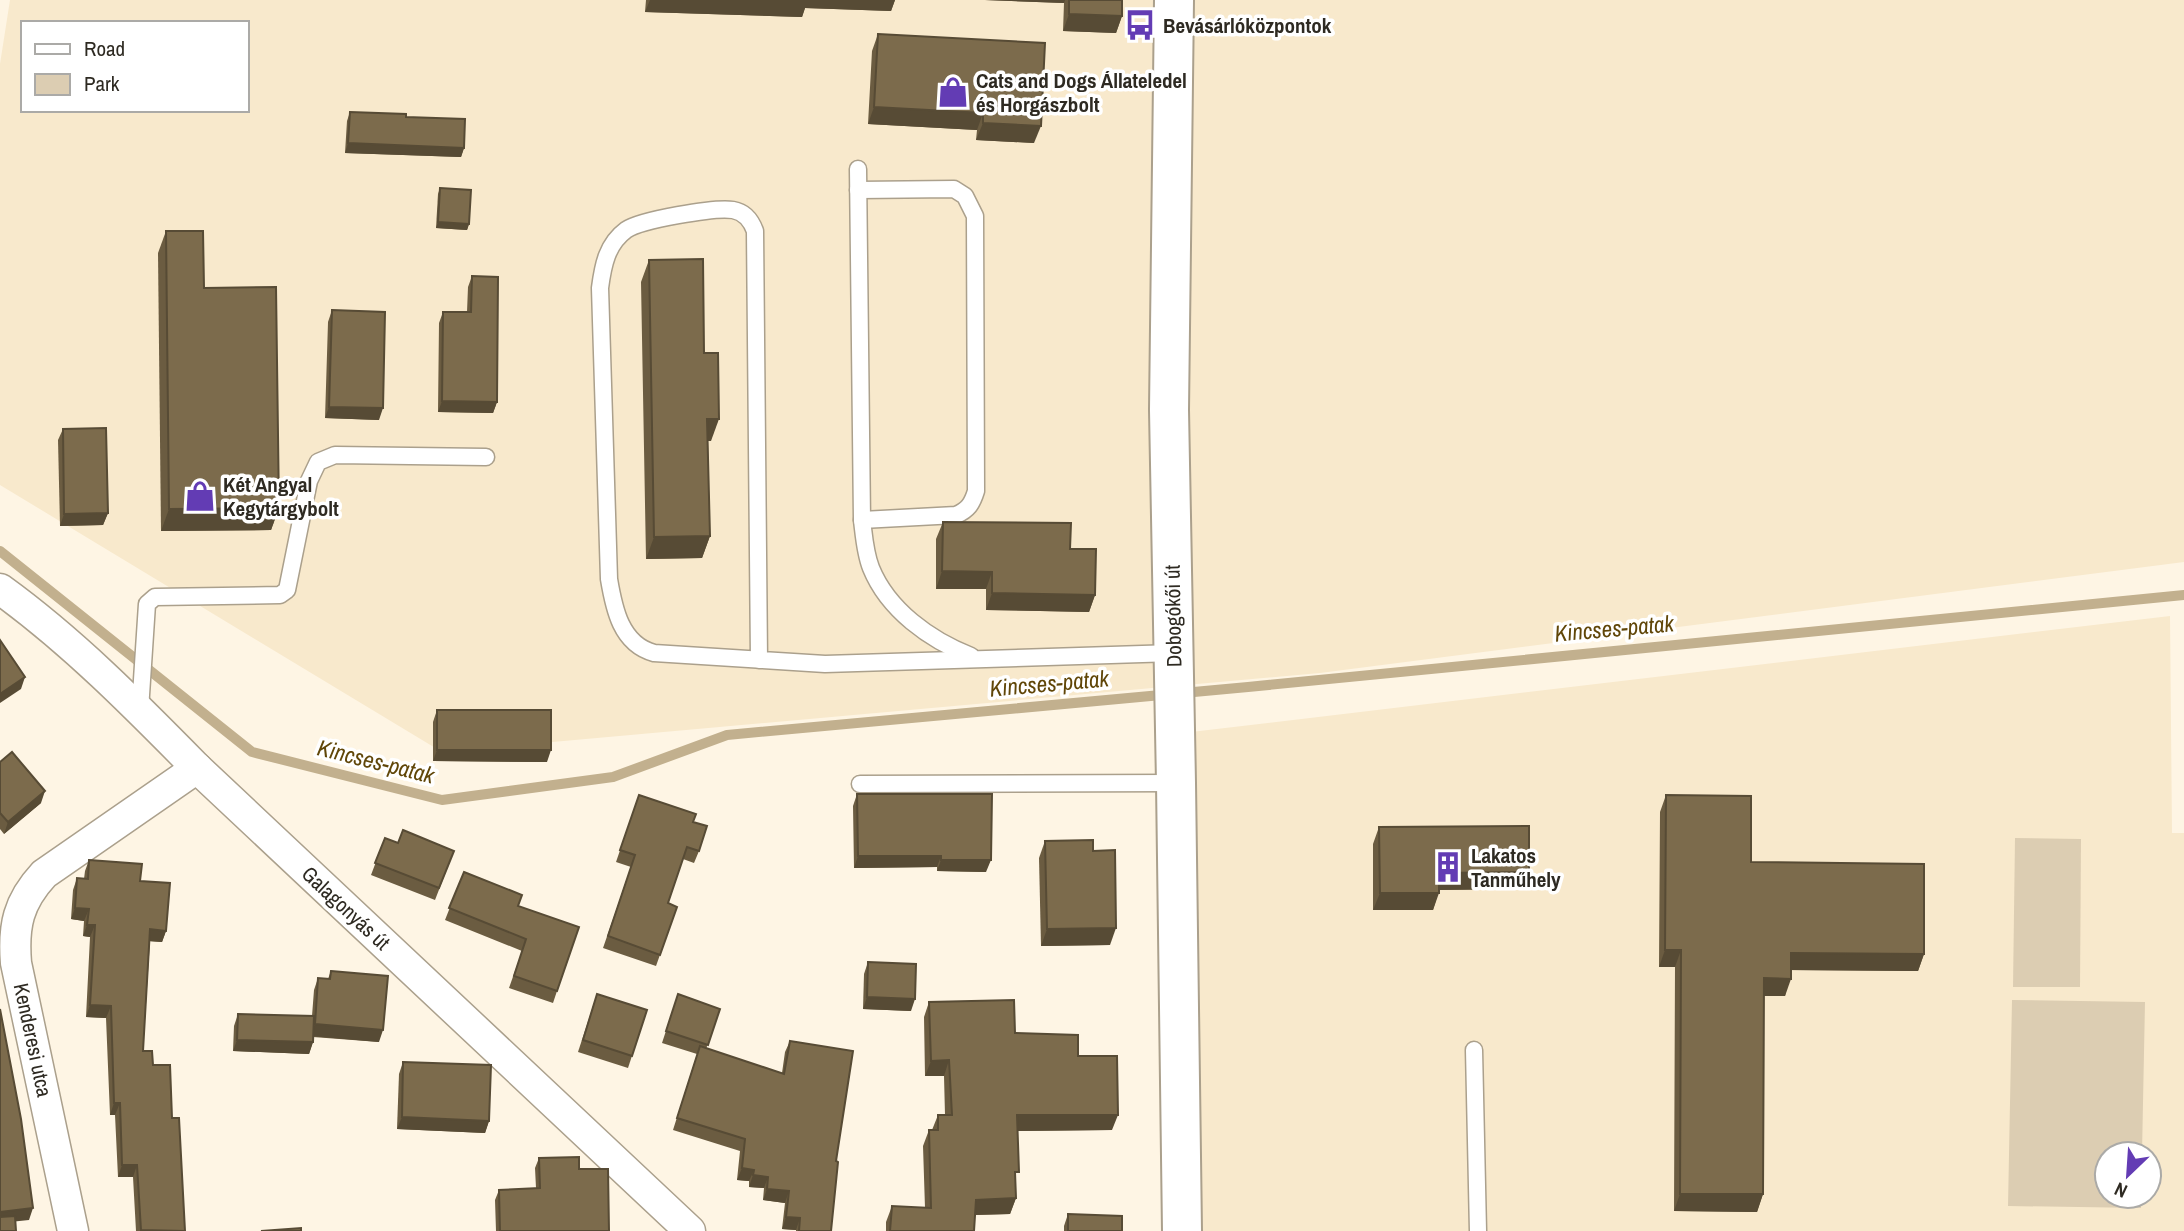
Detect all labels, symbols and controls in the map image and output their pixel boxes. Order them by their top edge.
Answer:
bus stop icon: Bevásárlóközpontok [1123,8,1157,42]
place label: Bevásárlóközpontok [1163,11,1332,40]
legend [21,21,248,112]
text: Road [84,34,125,63]
place label: Cats and Dogs Állateledel és Horgászbolt [976,66,1187,119]
text: Park [84,69,120,98]
shop icon: Cats and Dogs Állateledel és Horgászbolt [936,75,970,109]
place label: Két Angyal Kegytárgybolt [223,470,339,523]
shop icon: Két Angyal Kegytárgybolt [183,479,217,513]
street label: Dobogókői út [1158,564,1188,667]
water label: Kincses-patak [1553,607,1676,649]
water label: Kincses-patak [988,662,1111,704]
water label: Kincses-patak [314,732,439,791]
place label: Lakatos Tanműhely [1471,841,1561,894]
building icon: Lakatos Tanműhely [1431,850,1465,884]
street label: Galagonyás út [295,860,397,957]
street label: Kenderesi utca [7,980,59,1100]
north arrow [2093,1140,2163,1210]
text: N [2110,1176,2131,1205]

